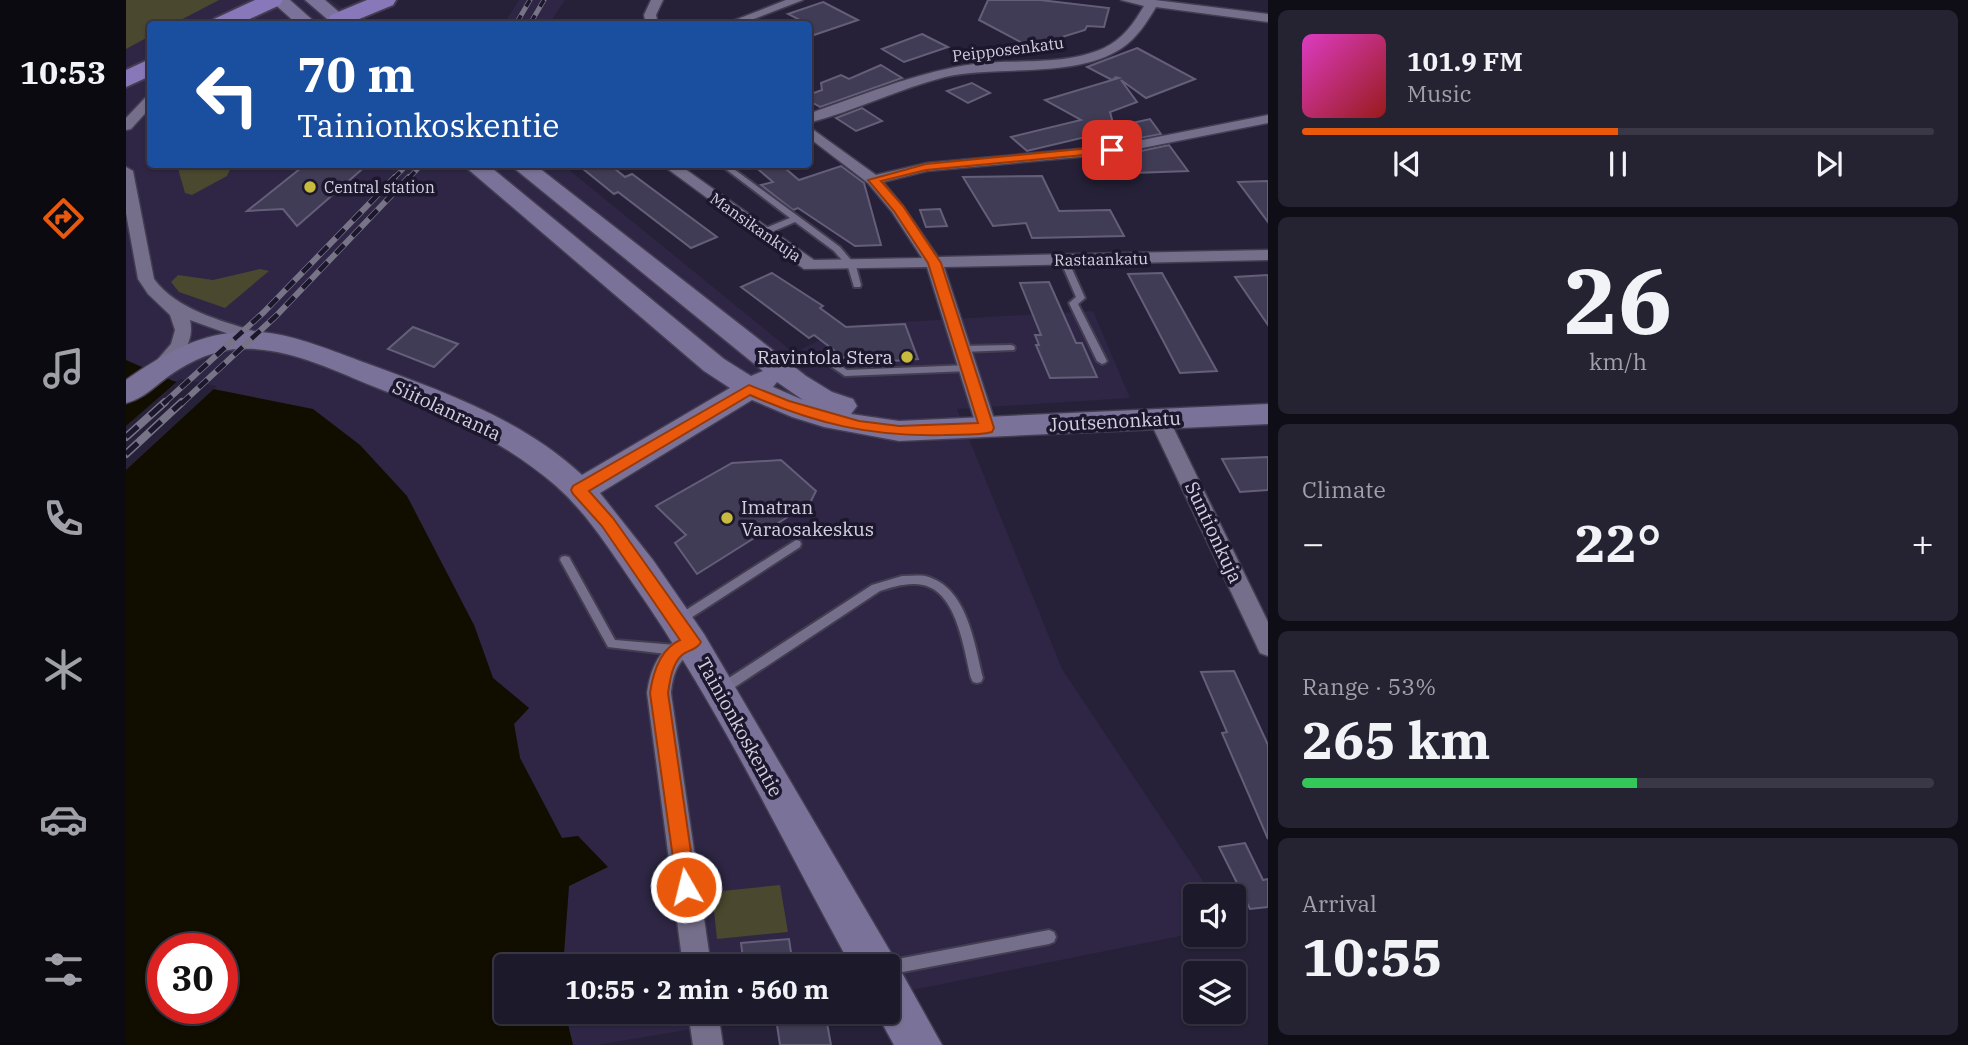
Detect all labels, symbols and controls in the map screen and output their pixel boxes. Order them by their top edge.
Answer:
street label: Peipposenkatu [951,32,1065,66]
text: 70 m [297,42,415,105]
text: 101.9 FM [1407,44,1523,78]
icon: left [182,49,273,140]
text: 10:53 [20,51,106,93]
text: Music [1407,78,1472,108]
text: Tainionkoskentie [297,104,559,146]
pin [1082,120,1142,180]
icon: arrive [1093,131,1131,169]
icon: previous [1388,145,1426,183]
icon: pause [1599,145,1637,183]
icon: next [1810,145,1848,183]
place label: Central station [324,177,435,197]
marker: Central station [302,179,318,195]
street label: Mansikankuja [707,188,806,266]
icon: directions [39,194,88,243]
text: 26 [1563,241,1673,359]
street label: Rastaankatu [1054,248,1148,270]
icon: music [39,344,88,393]
place label: Ravintola Stera [757,345,893,369]
text: km/h [1589,346,1647,376]
marker: Ravintola Stera [899,349,915,365]
street label: Siitolanranta [389,374,505,446]
street label: Joutsenonkatu [1049,406,1182,436]
text: Climate [1302,474,1386,504]
street label: Suntionkuja [1180,477,1248,587]
icon: phone [39,494,88,543]
place label: Imatran Varaosakeskus [741,495,874,541]
text: 22° [1575,509,1661,576]
marker: Imatran Varaosakeskus [719,510,735,526]
text: − [1302,518,1325,567]
text: + [1911,518,1934,567]
icon: climate [39,645,88,694]
street label: Tainionkoskentie [692,653,788,801]
text: Range · 53% [1302,671,1436,701]
text: 265 km [1302,706,1491,773]
icon: car [39,795,88,844]
position arrow [649,850,723,924]
map controls [1183,884,1246,1024]
button: sound [1183,884,1246,947]
text: Arrival [1302,888,1377,918]
text: 10:55 [1302,923,1443,990]
speed limit sign: 30 [147,933,238,1024]
icon: filters [39,945,88,994]
button: layers [1183,961,1246,1024]
text: 10:55 · 2 min · 560 m [565,972,829,1006]

